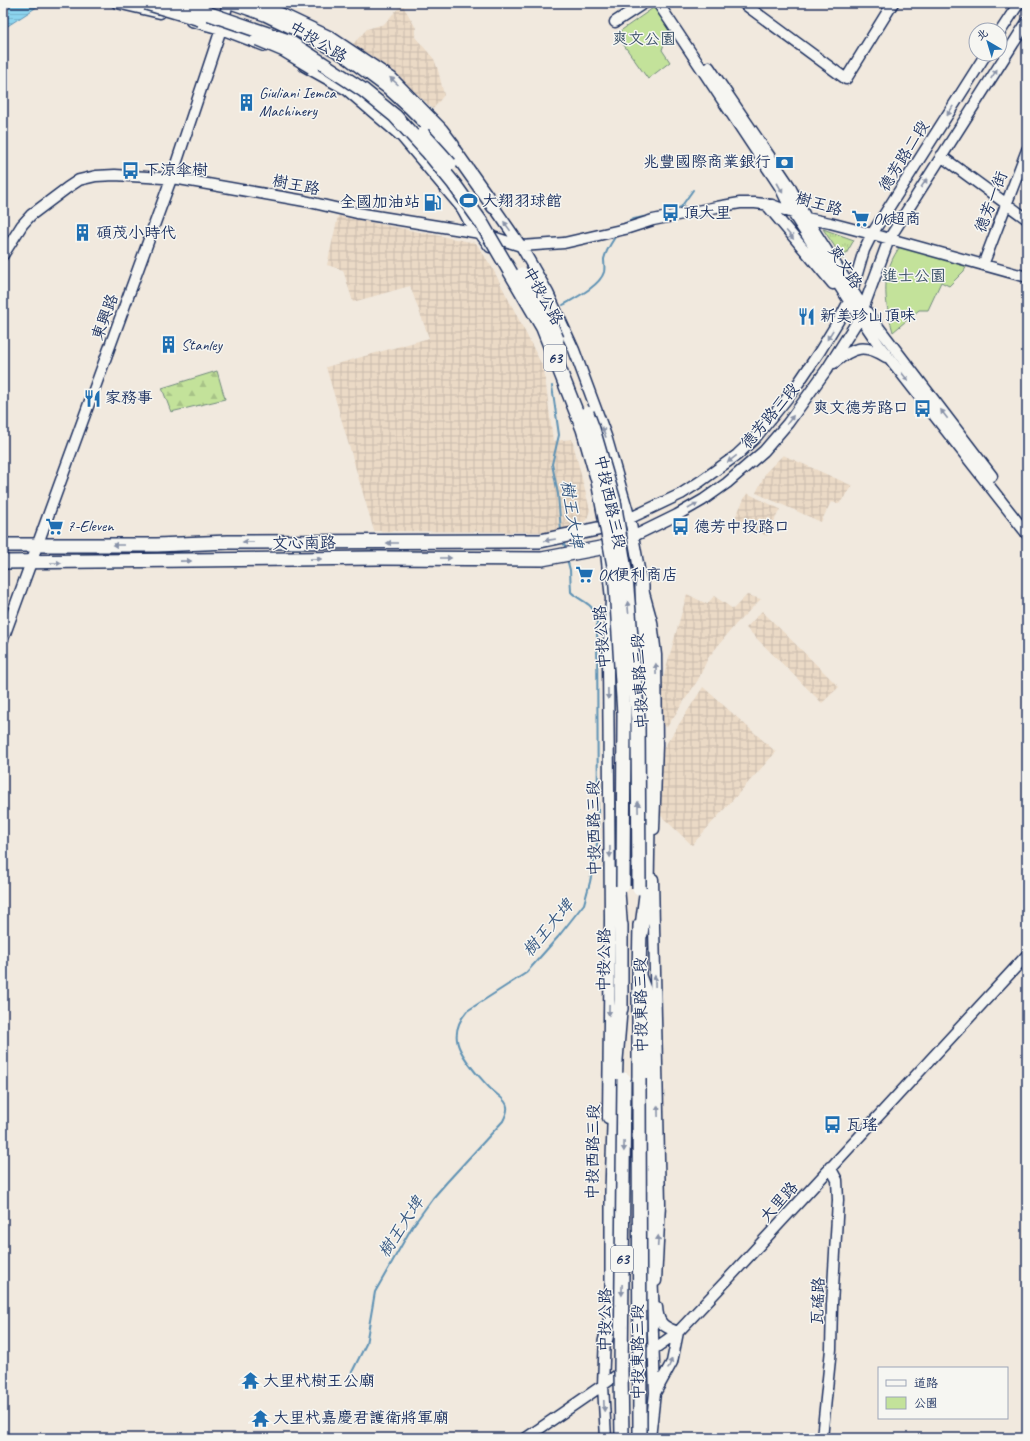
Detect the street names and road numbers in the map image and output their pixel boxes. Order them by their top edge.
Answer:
street label: 中投公路 [285,17,351,67]
street label: 德芳路二段 [874,117,934,195]
street label: 德芳一街 [970,169,1012,235]
street label: 樹王路 [271,171,321,199]
street label: 樹王路 [793,188,845,220]
street label: 爽文路 [824,241,866,293]
street label: 中投公路 [519,263,567,329]
street label: 東興路 [87,291,123,343]
road number: 63 [544,345,566,371]
street label: 德芳路三段 [737,379,803,453]
street label: 中投西路三段 [590,453,630,551]
street label: 文心南路 [272,532,336,554]
street label: 中投公路 [590,604,614,670]
street label: 中投東路三段 [628,633,652,729]
street label: 中投西路三段 [583,780,605,876]
street label: 中投公路 [593,928,615,992]
street label: 中投東路三段 [630,957,652,1053]
street label: 中投西路三段 [582,1104,604,1200]
street label: 大里路 [756,1177,802,1227]
road number: 63 [611,1246,633,1272]
street label: 瓦磘路 [807,1277,829,1325]
street label: 中投公路 [594,1288,616,1352]
street label: 中投東路三段 [628,1304,648,1400]

